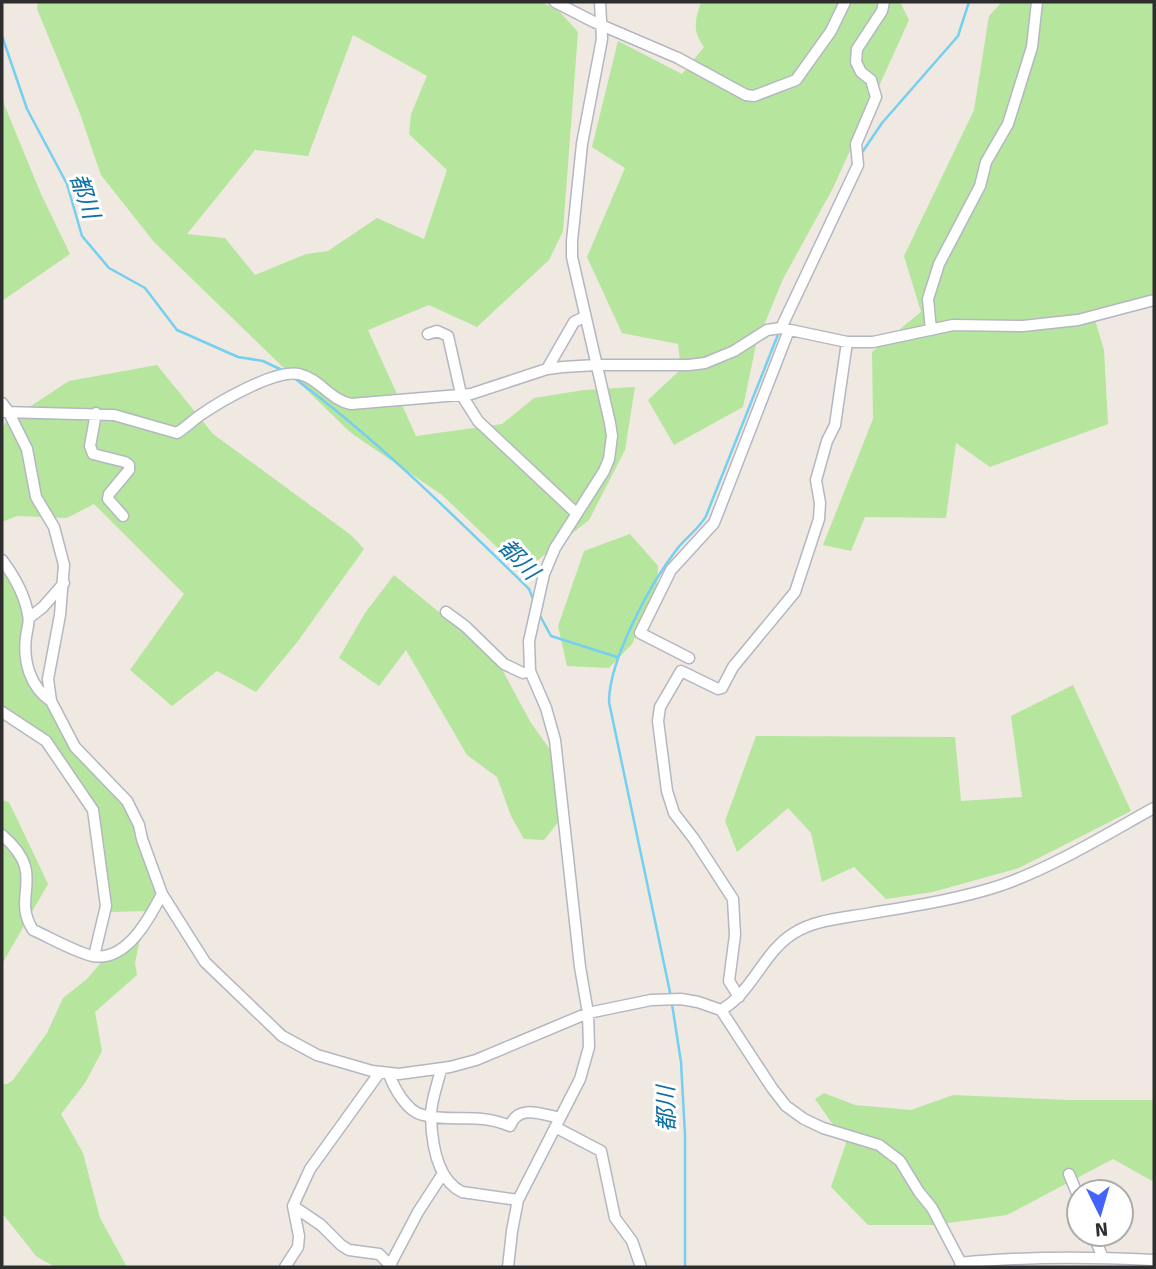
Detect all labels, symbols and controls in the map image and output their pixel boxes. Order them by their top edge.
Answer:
water label: 都川 [63,170,107,225]
water label: 都川 [492,533,547,588]
water label: 都川 [652,1083,681,1132]
north arrow [1065,1178,1135,1248]
text: N [1094,1216,1109,1241]

